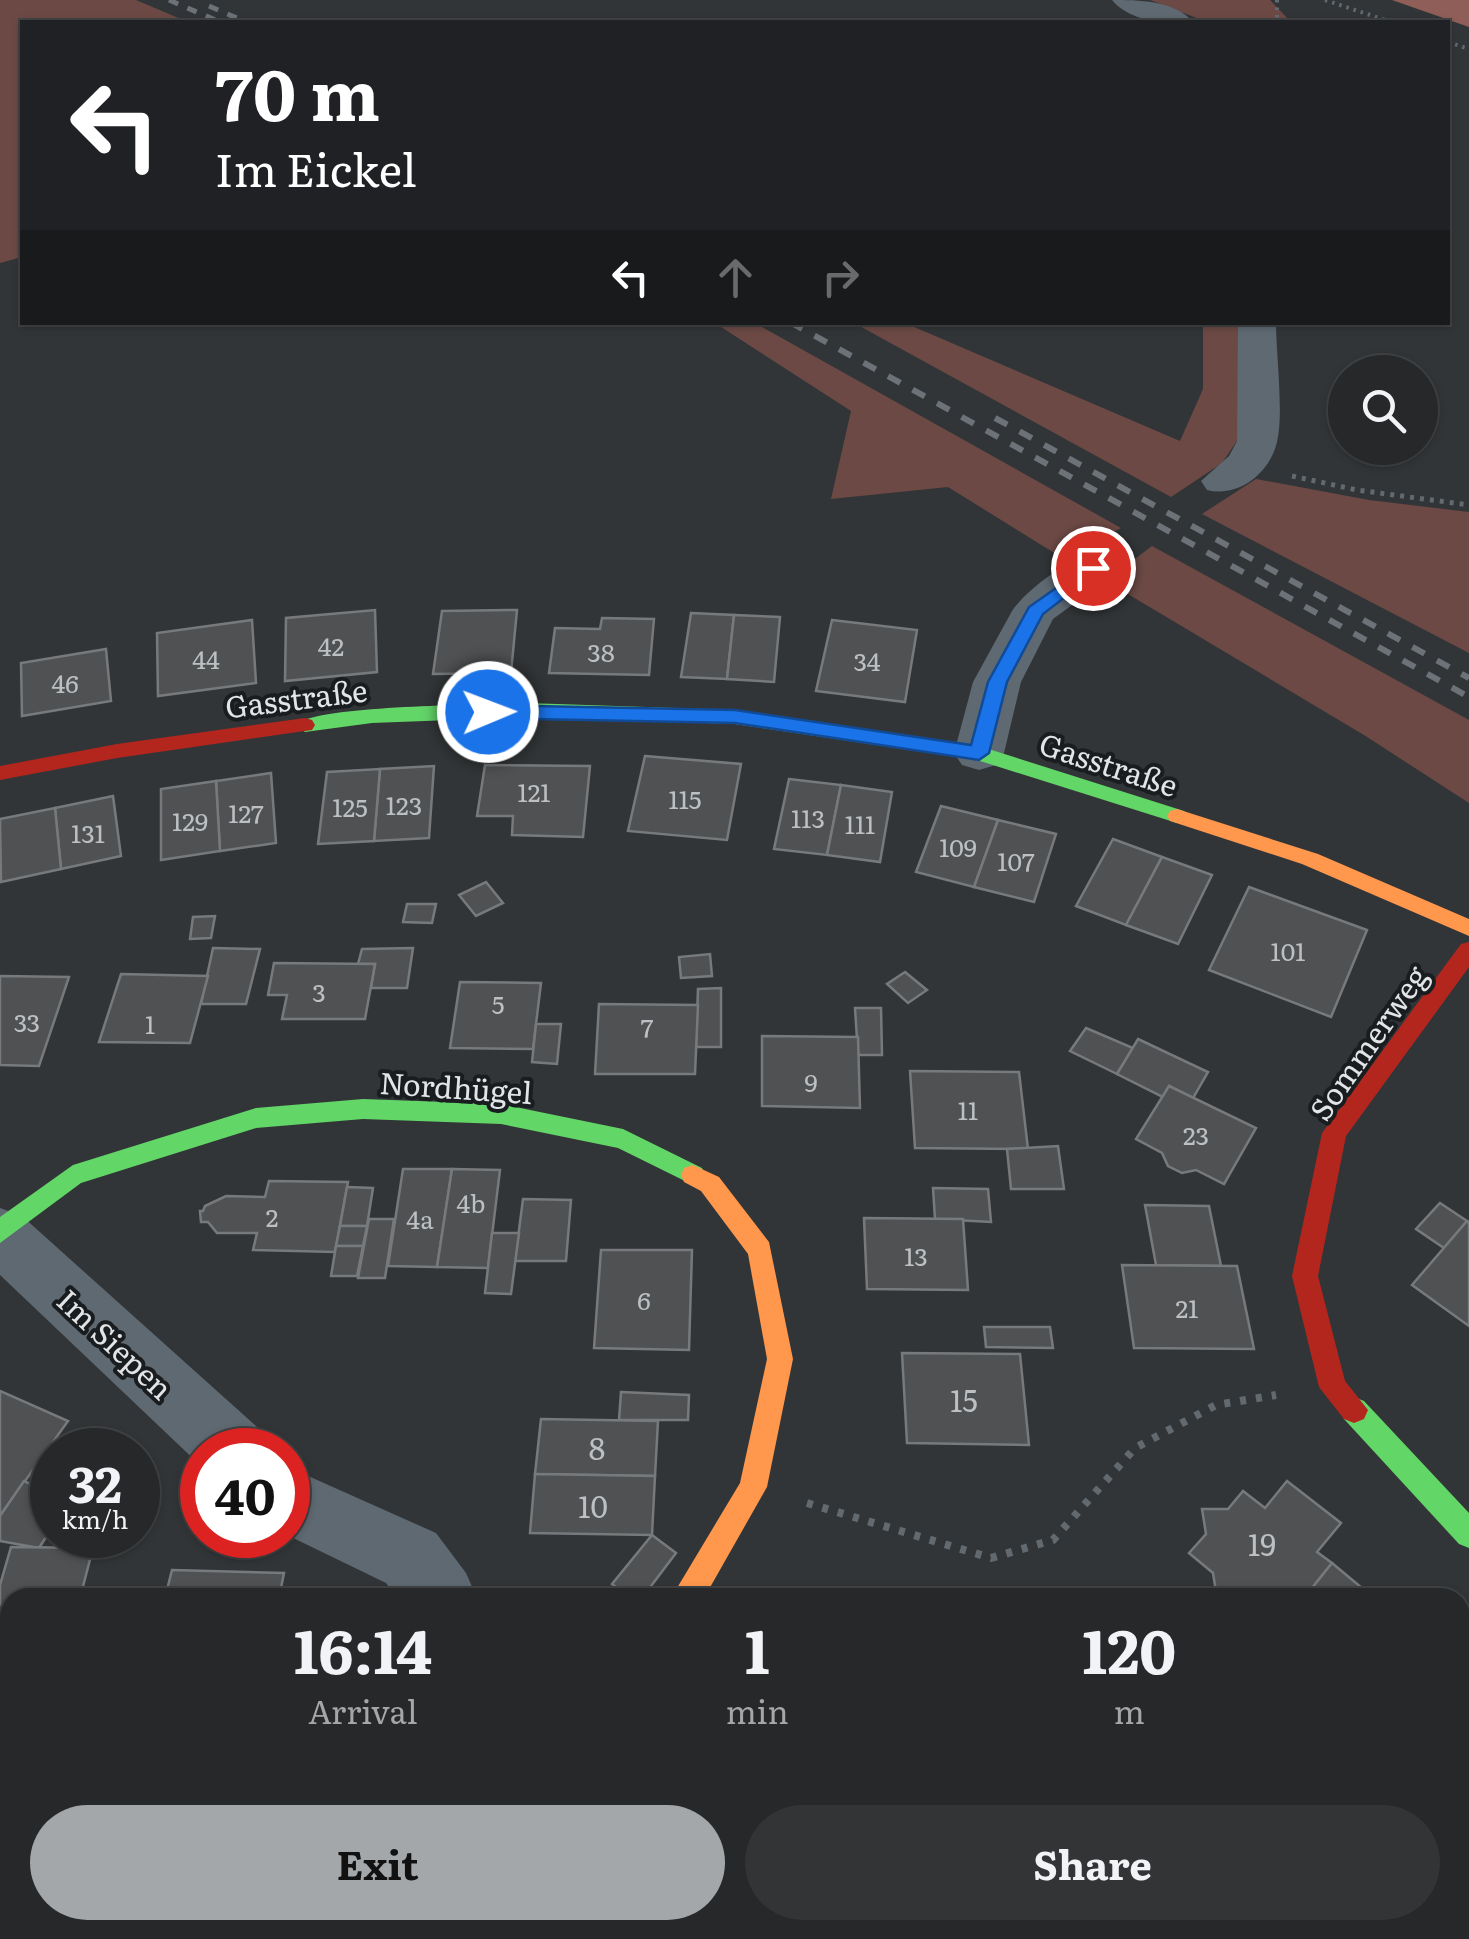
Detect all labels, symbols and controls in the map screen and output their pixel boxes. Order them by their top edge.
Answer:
text: 70 m [215,39,380,143]
icon: left [50,60,180,190]
text: Im Eickel [215,134,417,201]
icon: left [603,250,658,305]
icon: ahead [708,250,763,305]
icon: right [813,250,868,305]
map controls [1328,355,1438,465]
button: search [1328,355,1438,465]
pin [1051,526,1136,611]
icon: arrive [1066,541,1121,596]
house number: 42 [318,627,344,664]
house number: 38 [587,633,615,670]
house number: 44 [192,640,220,677]
house number: 34 [853,642,881,679]
position arrow [436,660,540,764]
house number: 46 [51,664,79,701]
street label: Gasstraße [222,666,370,728]
street label: Gasstraße [1034,720,1184,806]
house number: 121 [517,773,551,810]
house number: 115 [668,780,702,817]
house number: 123 [386,786,422,823]
house number: 125 [332,788,368,825]
house number: 127 [228,794,264,831]
house number: 113 [791,799,825,836]
house number: 129 [172,802,208,839]
house number: 111 [845,805,875,842]
house number: 131 [71,814,105,851]
house number: 109 [939,828,977,865]
house number: 107 [997,842,1035,879]
house number: 101 [1271,932,1305,969]
street label: Sommerweg [1297,955,1437,1128]
house number: 3 [312,973,326,1010]
house number: 5 [492,985,504,1022]
house number: 33 [14,1003,40,1040]
house number: 1 [145,1005,155,1042]
house number: 7 [641,1008,654,1045]
street label: Nordhügel [378,1059,534,1113]
house number: 9 [804,1063,818,1100]
house number: 11 [958,1091,978,1128]
house number: 23 [1183,1116,1209,1153]
house number: 4b [457,1184,485,1221]
house number: 2 [266,1198,278,1235]
house number: 4a [406,1200,434,1237]
house number: 13 [904,1237,928,1274]
street label: Im Siepen [48,1278,184,1408]
house number: 6 [637,1281,651,1318]
house number: 21 [1176,1289,1198,1326]
house number: 15 [950,1377,978,1421]
house number: 8 [589,1425,605,1469]
speed limit sign: 40 [180,1428,310,1558]
text: 32 [68,1444,122,1518]
house number: 10 [578,1483,608,1527]
text: km/h [62,1500,128,1537]
house number: 19 [1248,1521,1276,1565]
text: 16:14 [294,1603,432,1692]
text: 1 [745,1603,770,1692]
text: 120 [1082,1603,1176,1692]
text: Arrival [308,1686,418,1734]
text: min [726,1686,789,1734]
text: m [1114,1686,1145,1734]
button: Exit [30,1805,725,1920]
button: Share [745,1805,1440,1920]

